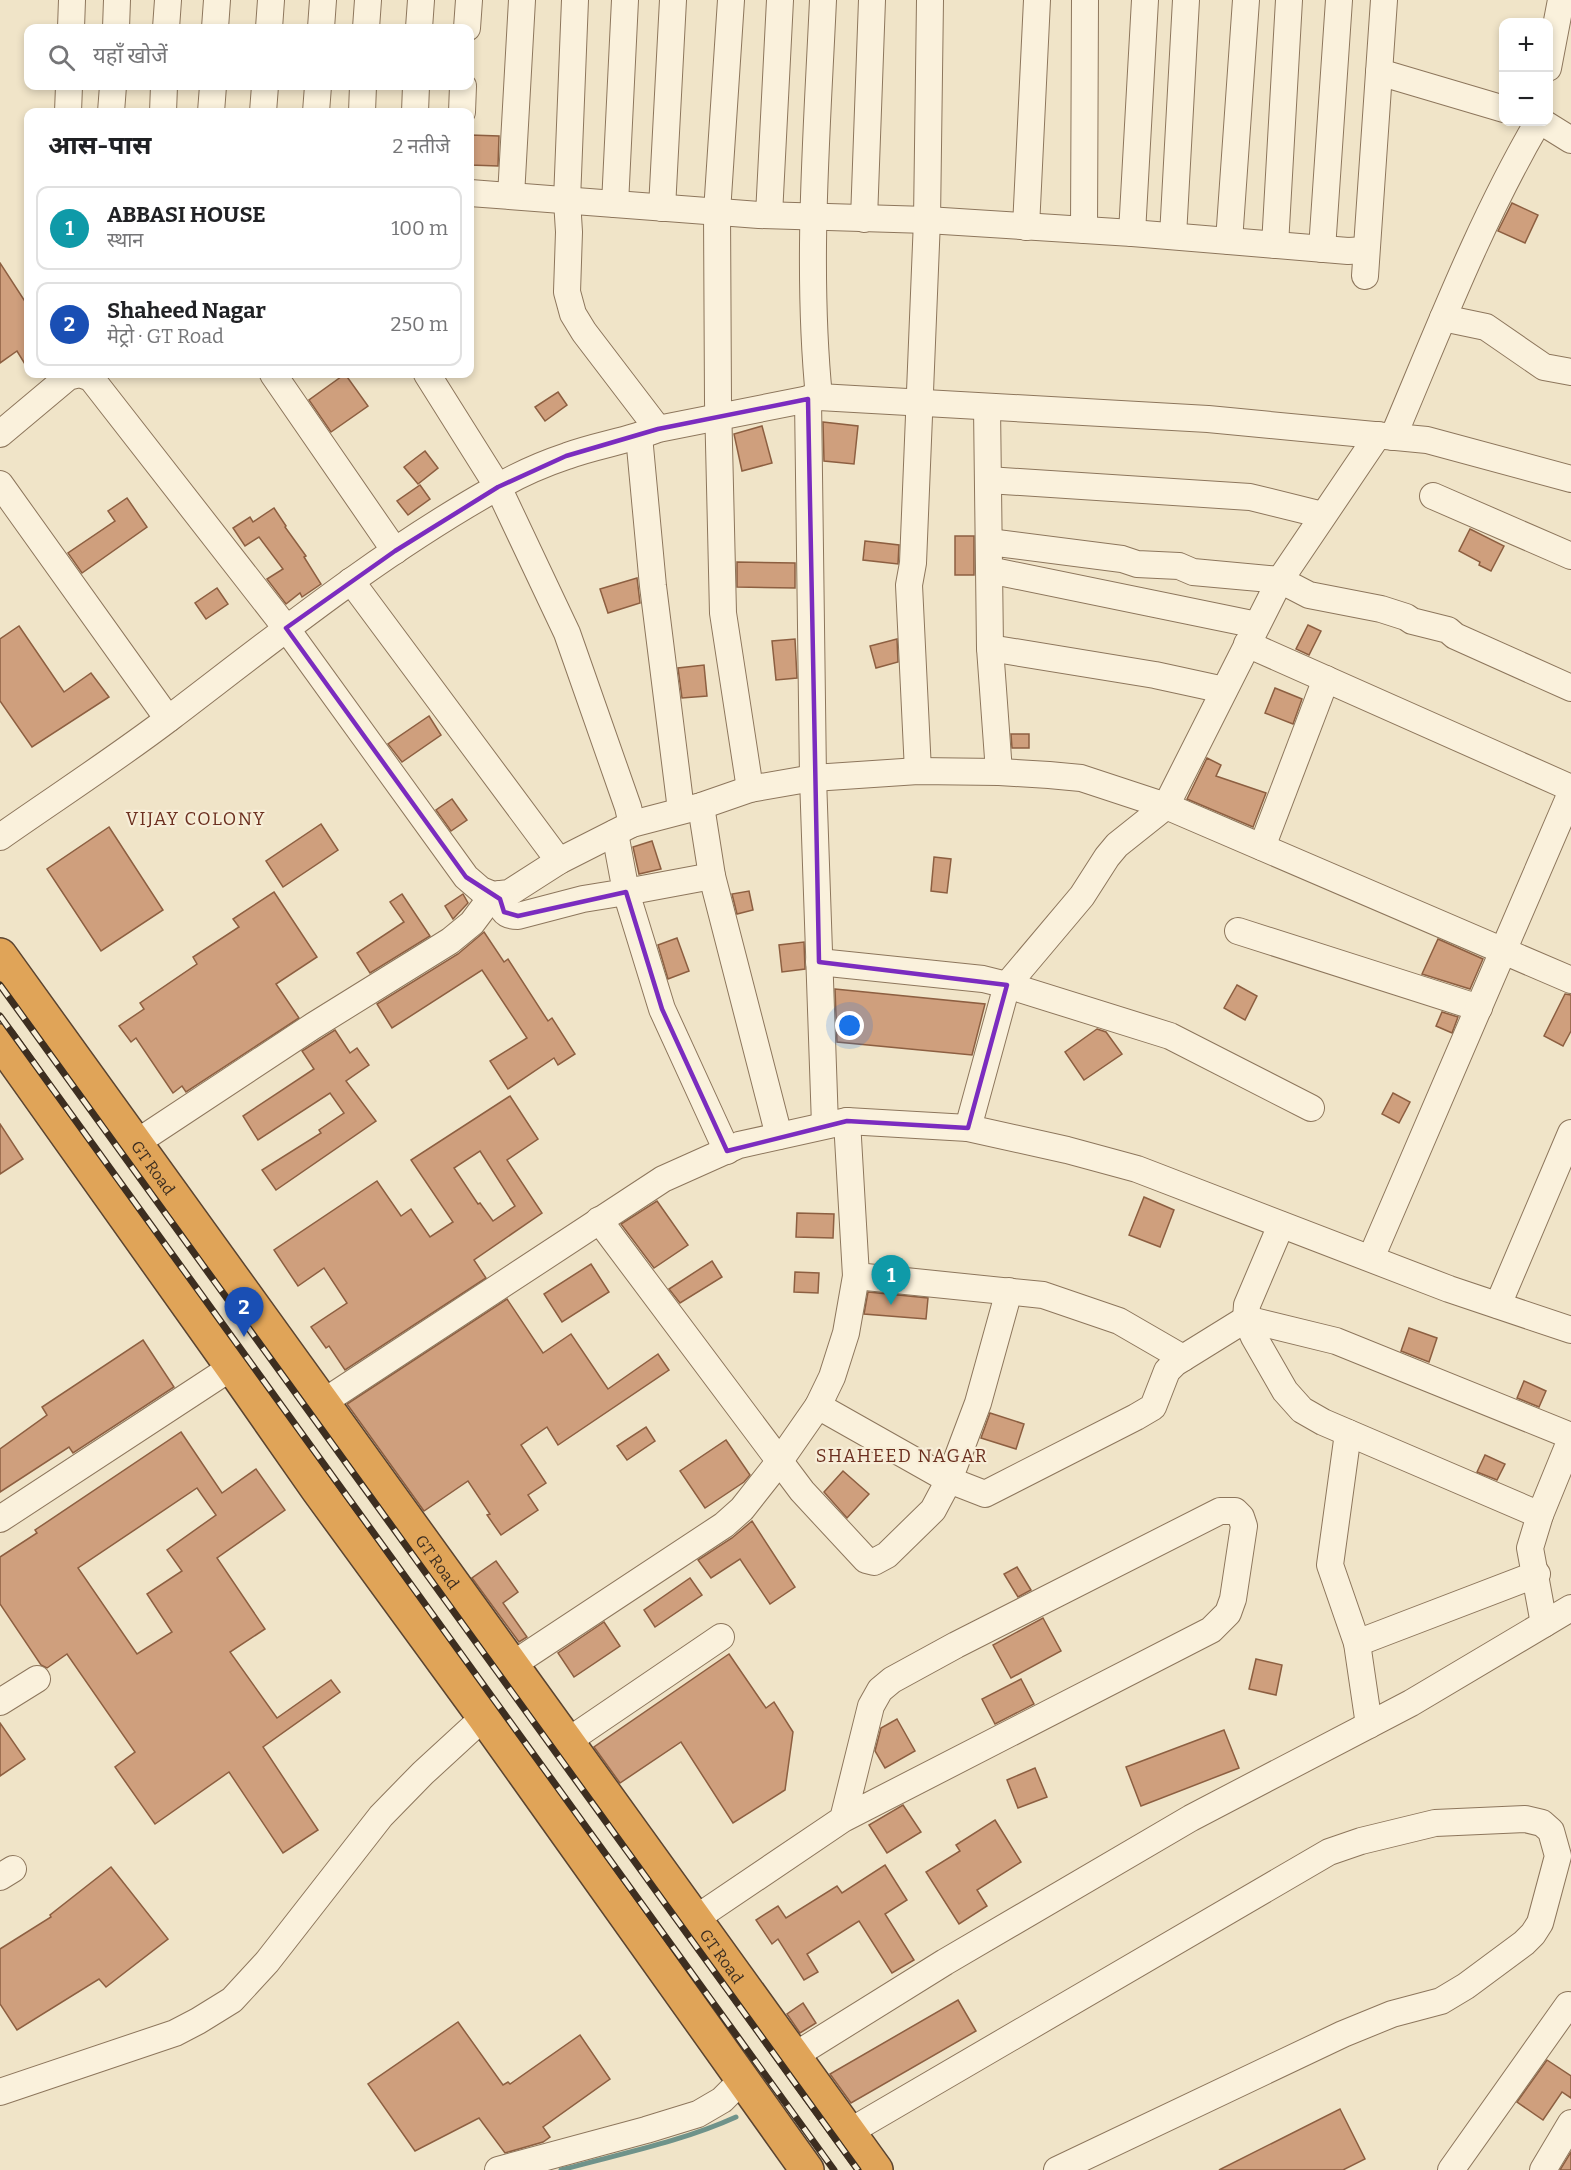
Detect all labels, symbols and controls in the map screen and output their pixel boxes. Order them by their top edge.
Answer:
map controls [1499,18,1553,126]
button: + [1499,18,1553,72]
search box [24,24,474,90]
icon: search [45,41,78,74]
text: यहाँ खोजें [93,42,168,69]
button: − [1499,72,1553,126]
text: आस-पास [48,130,151,161]
text: 2 नतीजे [393,134,450,158]
text: ABBASI HOUSE [107,201,266,228]
text: 1 [65,216,74,240]
text: 100 m [391,216,448,240]
text: स्थान [107,228,143,252]
text: Shaheed Nagar [107,297,266,324]
text: 2 [64,312,75,336]
text: 250 m [391,312,448,336]
text: मेट्रो · GT Road [107,324,224,348]
district label: VIJAY COLONY [126,808,266,830]
your location [835,1011,864,1040]
street label: GT Road [127,1137,179,1199]
pin: 1 [872,1256,910,1305]
pin: 2 [224,1288,264,1337]
district label: SHAHEED NAGAR [816,1445,988,1467]
street label: GT Road [411,1531,463,1593]
street label: GT Road [695,1926,747,1987]

